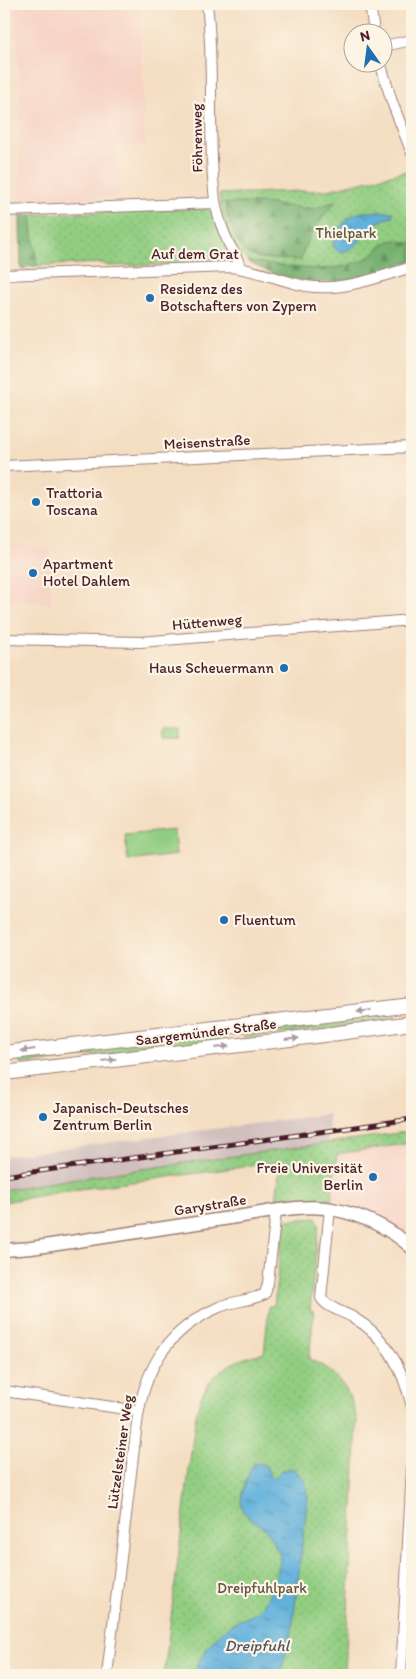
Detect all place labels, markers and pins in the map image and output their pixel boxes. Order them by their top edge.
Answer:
place label: Residenz des Botschafters von Zypern [160,280,317,315]
marker: Residenz des Botschafters von Zypern [144,292,156,304]
place label: Trattoria Toscana [46,484,103,519]
marker: Trattoria Toscana [30,496,42,508]
place label: Apartment Hotel Dahlem [43,555,130,590]
marker: Apartment Hotel Dahlem [27,567,39,579]
place label: Haus Scheuermann [149,659,275,677]
marker: Haus Scheuermann [278,662,290,674]
place label: Fluentum [234,911,296,929]
marker: Fluentum [218,914,230,926]
place label: Japanisch-Deutsches Zentrum Berlin [53,1099,189,1134]
marker: Japanisch-Deutsches Zentrum Berlin [37,1111,49,1123]
place label: Freie Universität Berlin [257,1159,363,1194]
marker: Freie Universität Berlin [367,1171,379,1183]

